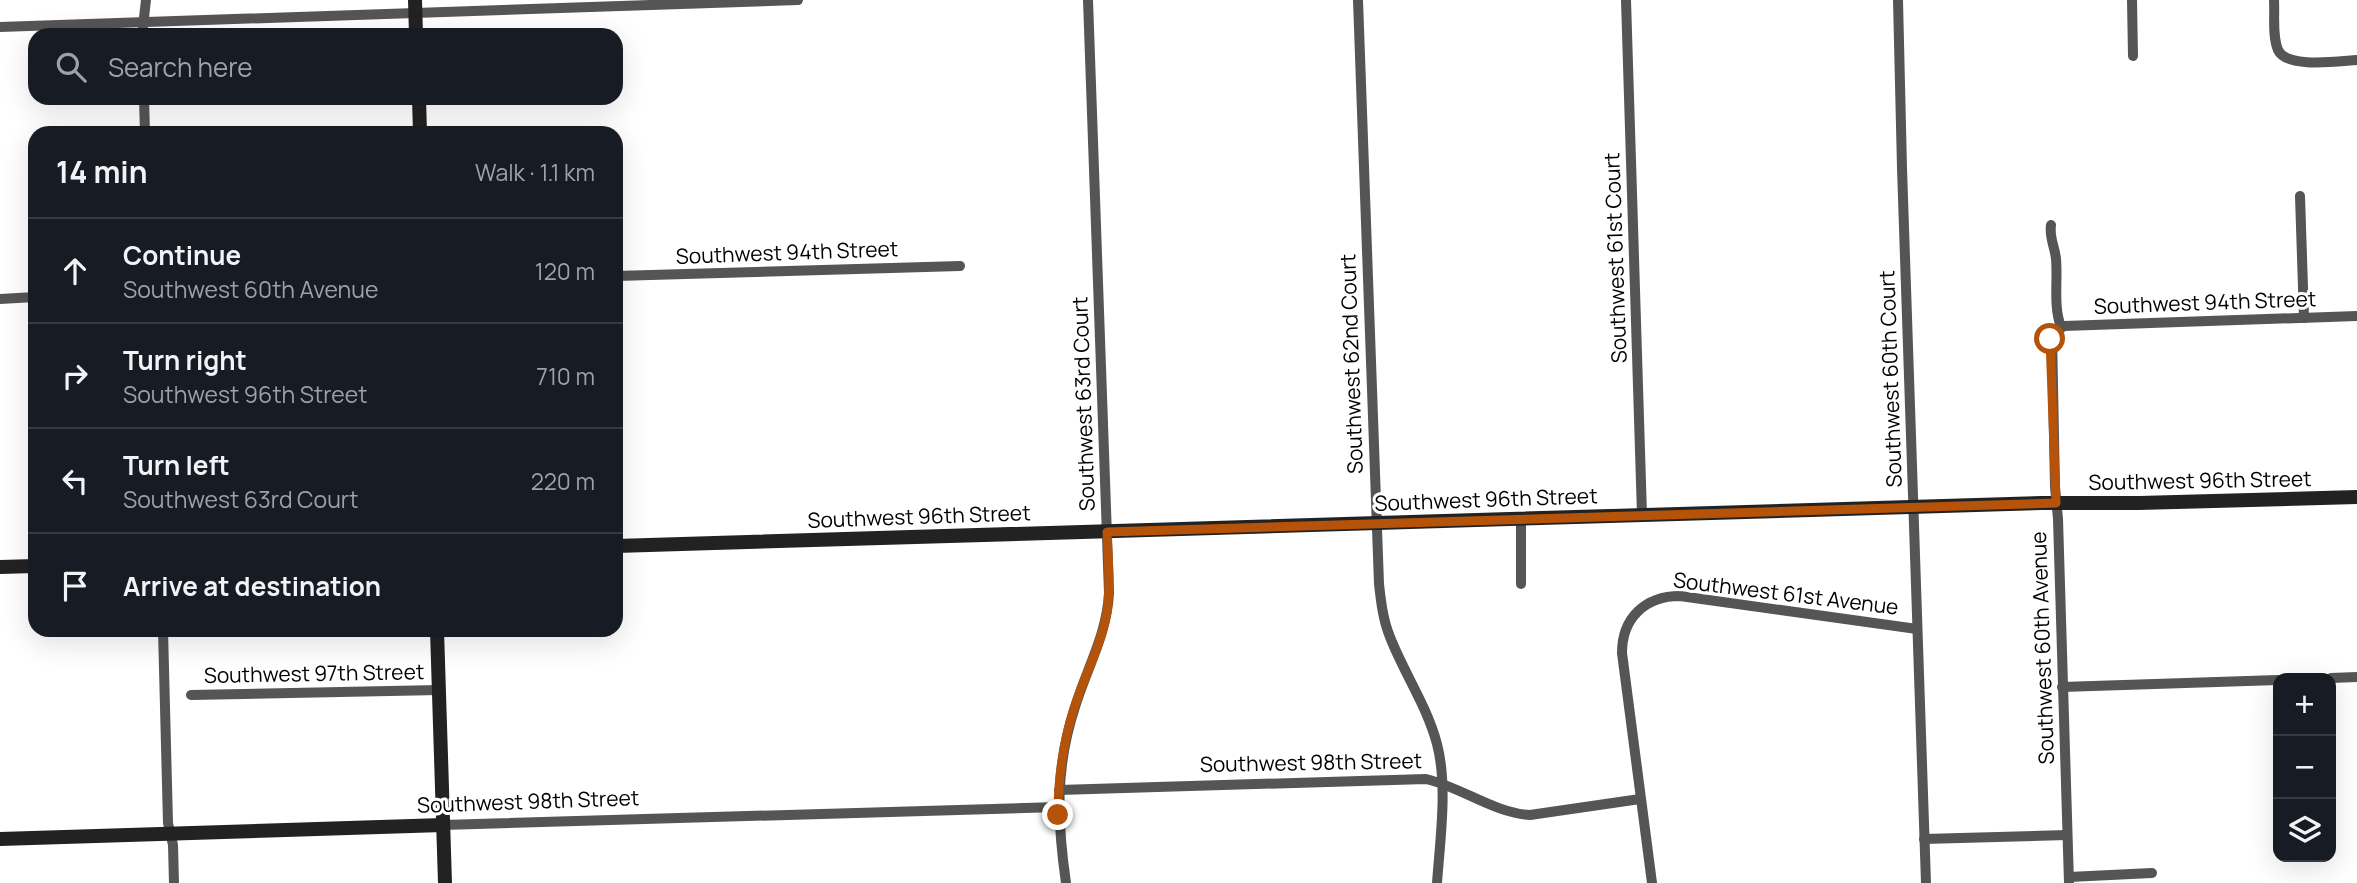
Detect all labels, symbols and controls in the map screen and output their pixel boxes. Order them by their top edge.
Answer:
search box [28,28,623,105]
icon: search [52,48,90,86]
text: Search here [108,49,253,85]
text: 14 min [56,151,148,192]
street label: Southwest 61st Court [1597,152,1633,364]
text: Walk · 1.1 km [475,156,595,188]
street label: Southwest 94th Street [675,234,899,270]
text: Continue [123,237,241,273]
icon: ahead [56,252,94,290]
street label: Southwest 62nd Court [1333,253,1369,475]
text: 120 m [535,255,595,287]
street label: Southwest 60th Court [1872,270,1908,488]
text: Southwest 60th Avenue [123,273,378,305]
street label: Southwest 94th Street [2093,284,2317,320]
street label: Southwest 63rd Court [1065,296,1101,512]
route start [2034,323,2065,354]
text: Turn right [123,342,247,378]
icon: right [56,357,94,395]
text: 710 m [536,360,595,392]
text: Southwest 96th Street [123,378,367,410]
text: Turn left [123,447,230,483]
icon: left [56,462,94,500]
street label: Southwest 96th Street [2088,464,2312,496]
text: 220 m [531,465,595,497]
street label: Southwest 96th Street [1374,481,1598,517]
text: Southwest 63rd Court [123,483,358,515]
street label: Southwest 96th Street [807,498,1031,534]
street label: Southwest 60th Avenue [2024,531,2060,765]
street label: Southwest 61st Avenue [1672,565,1900,621]
icon: arrive [56,567,94,605]
text: Arrive at destination [123,568,381,604]
street label: Southwest 97th Street [204,657,424,689]
map controls [2273,673,2336,862]
button: + [2273,673,2336,736]
button: − [2273,736,2336,799]
street label: Southwest 98th Street [1200,746,1422,778]
street label: Southwest 98th Street [416,783,640,819]
route end [1042,799,1073,830]
button: layers [2273,799,2336,862]

